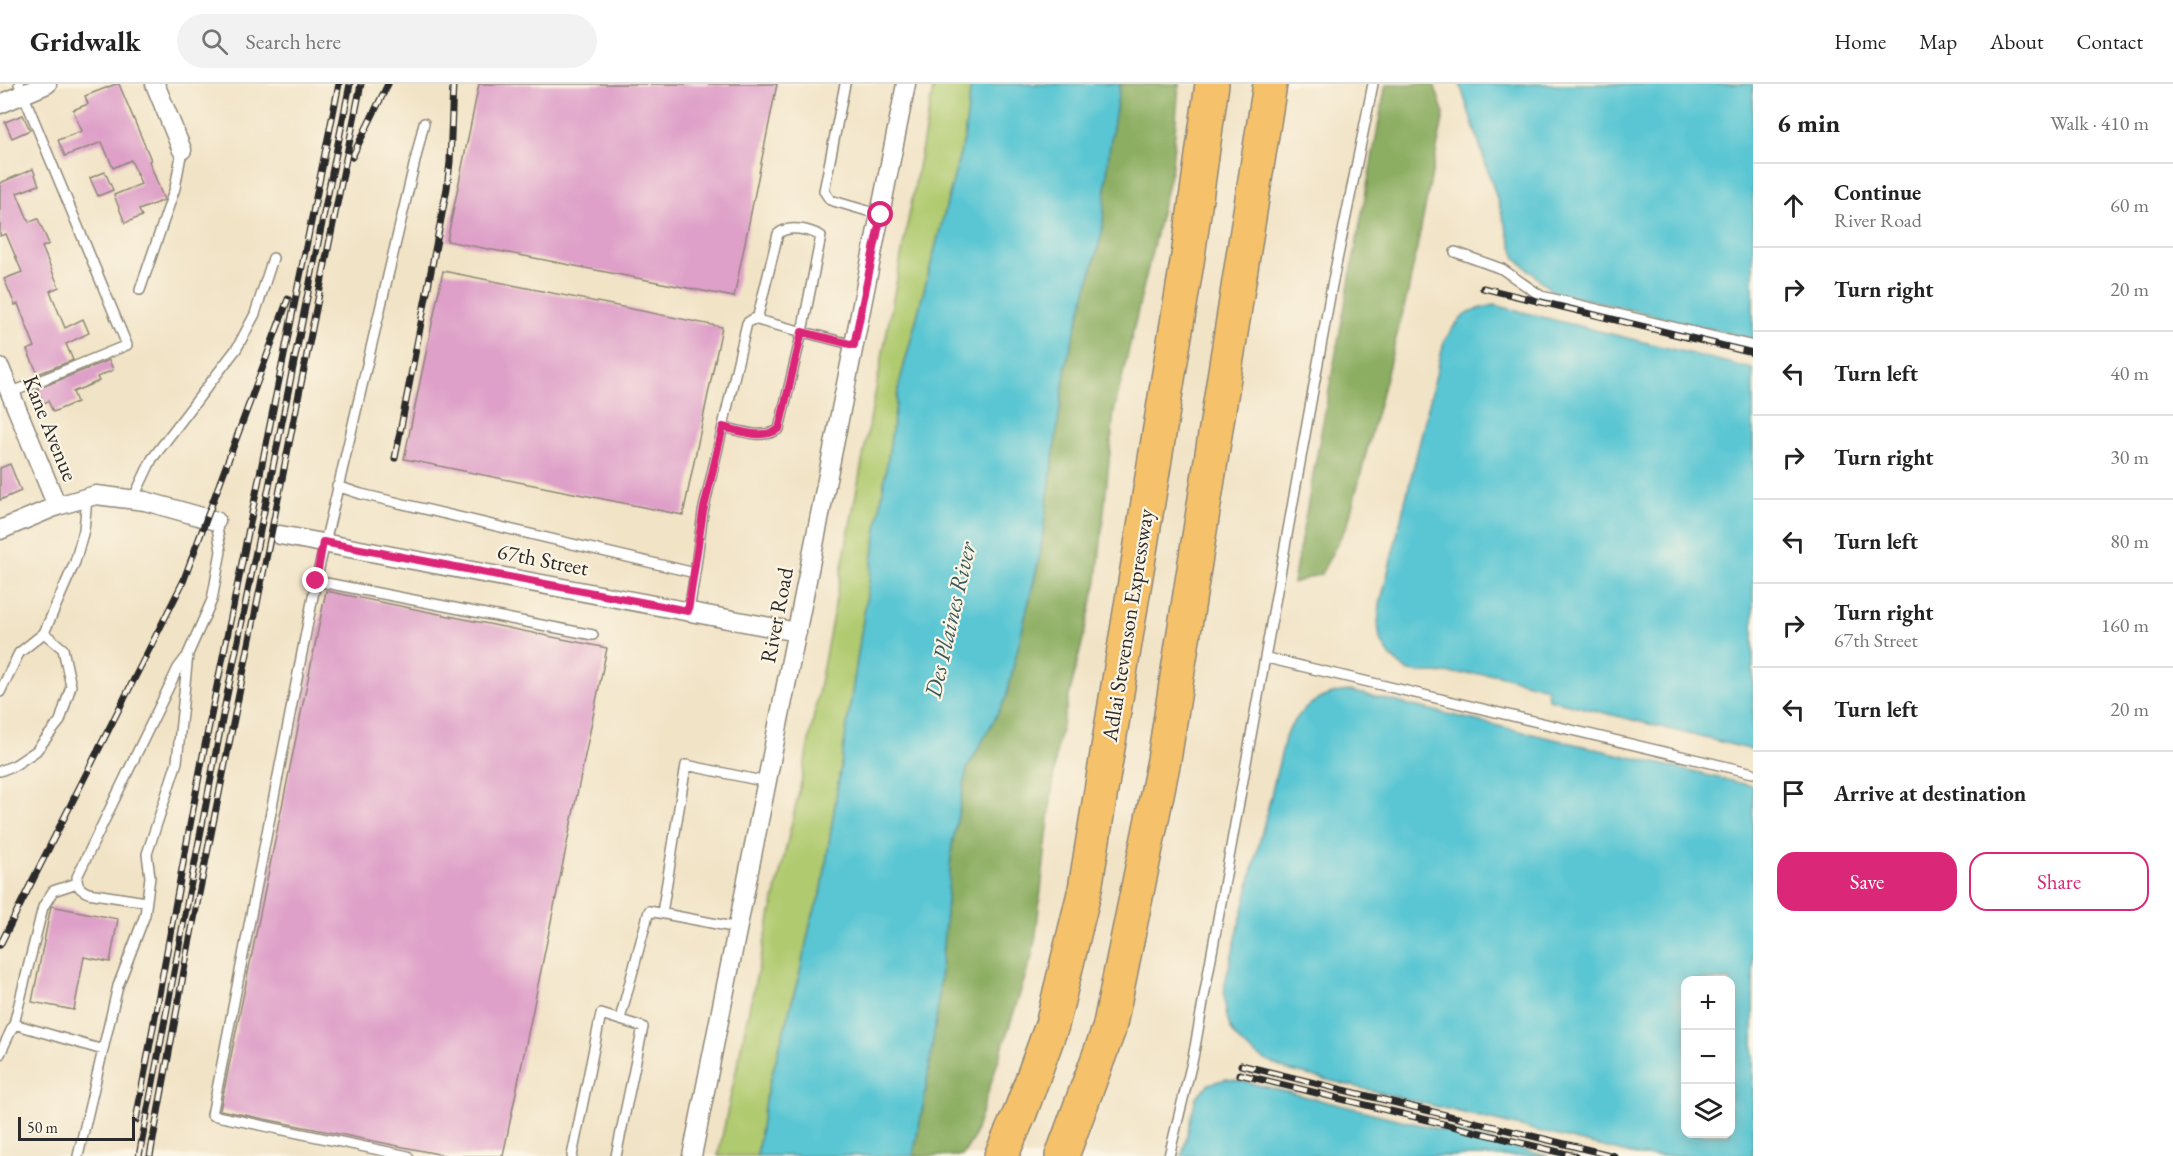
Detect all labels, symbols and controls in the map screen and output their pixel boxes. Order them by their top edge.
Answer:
search box [177,14,597,68]
text: Gridwalk [30,23,141,59]
icon: search [198,25,231,58]
text: Search here [246,27,341,56]
text: Home [1834,28,1886,55]
text: Map [1919,28,1957,55]
text: About [1990,28,2043,55]
text: Contact [2076,28,2143,55]
text: 6 min [1777,106,1840,140]
text: Walk · 410 m [2050,110,2149,136]
text: Continue [1834,178,1921,207]
icon: ahead [1777,189,1810,222]
text: 60 m [2110,192,2149,218]
route start [867,201,893,227]
text: River Road [1834,207,1922,233]
icon: right [1777,273,1810,306]
text: Turn right [1834,275,1933,304]
text: 20 m [2110,276,2149,302]
icon: left [1777,357,1810,390]
text: Turn left [1834,359,1918,388]
text: 40 m [2110,360,2149,386]
street label: Kane Avenue [16,371,85,486]
icon: right [1777,441,1810,474]
text: Turn right [1834,443,1933,472]
text: 30 m [2110,444,2149,470]
street label: Adlai Stevenson Expressway [1095,506,1160,745]
icon: left [1777,525,1810,558]
text: Turn left [1834,527,1918,556]
text: 80 m [2110,528,2149,554]
street label: 67th Street [495,536,591,583]
water label: Des Plaines River [916,537,983,702]
street label: River Road [753,564,800,665]
route end [302,567,328,593]
text: Turn right [1834,598,1933,627]
icon: right [1777,609,1810,642]
text: 160 m [2101,612,2149,638]
text: 67th Street [1834,627,1918,653]
icon: left [1777,693,1810,726]
text: Turn left [1834,695,1918,724]
text: 20 m [2110,696,2149,722]
icon: arrive [1777,777,1810,810]
text: Arrive at destination [1834,779,2026,808]
button: Save [1777,852,1957,911]
button: Share [1969,852,2149,911]
map controls [1681,976,1735,1138]
button: + [1681,976,1735,1030]
button: − [1681,1030,1735,1084]
button: layers [1681,1084,1735,1138]
scale bar [18,1114,135,1142]
text: 50 m [27,1117,58,1138]

